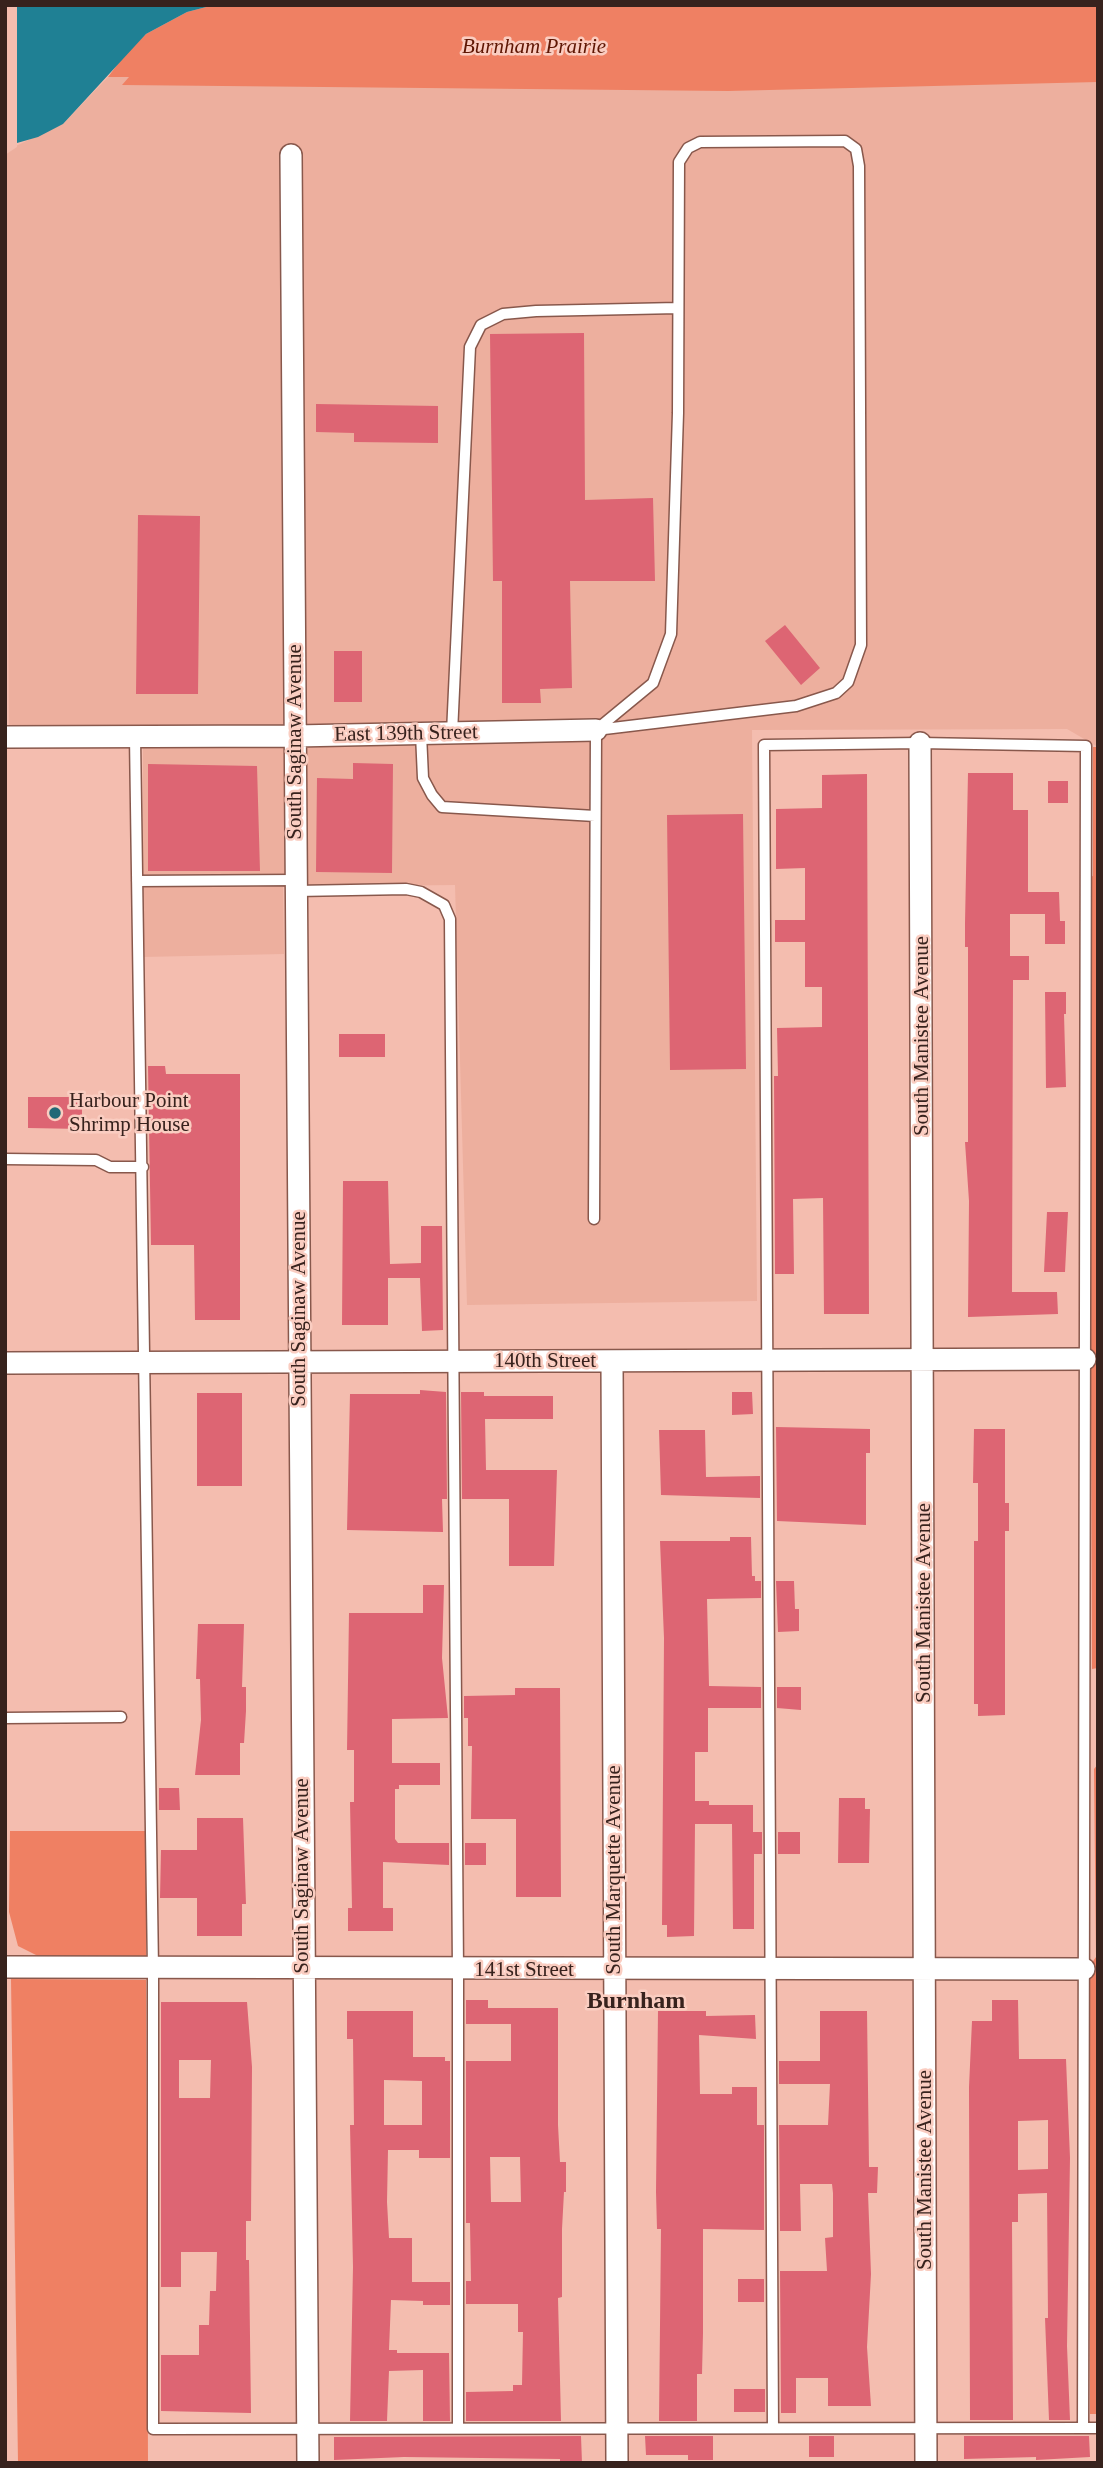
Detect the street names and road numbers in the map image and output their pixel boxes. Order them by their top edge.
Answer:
street label: South Saginaw Avenue [282,644,308,840]
street label: East 139th Street [334,720,478,748]
street label: South Manistee Avenue [909,936,935,1136]
street label: South Saginaw Avenue [286,1211,312,1407]
street label: 140th Street [494,1348,596,1374]
street label: South Manistee Avenue [911,1503,937,1703]
street label: South Marquette Avenue [601,1765,627,1975]
street label: South Saginaw Avenue [289,1778,315,1974]
street label: 141st Street [474,1957,574,1983]
street label: South Manistee Avenue [912,2070,938,2270]

